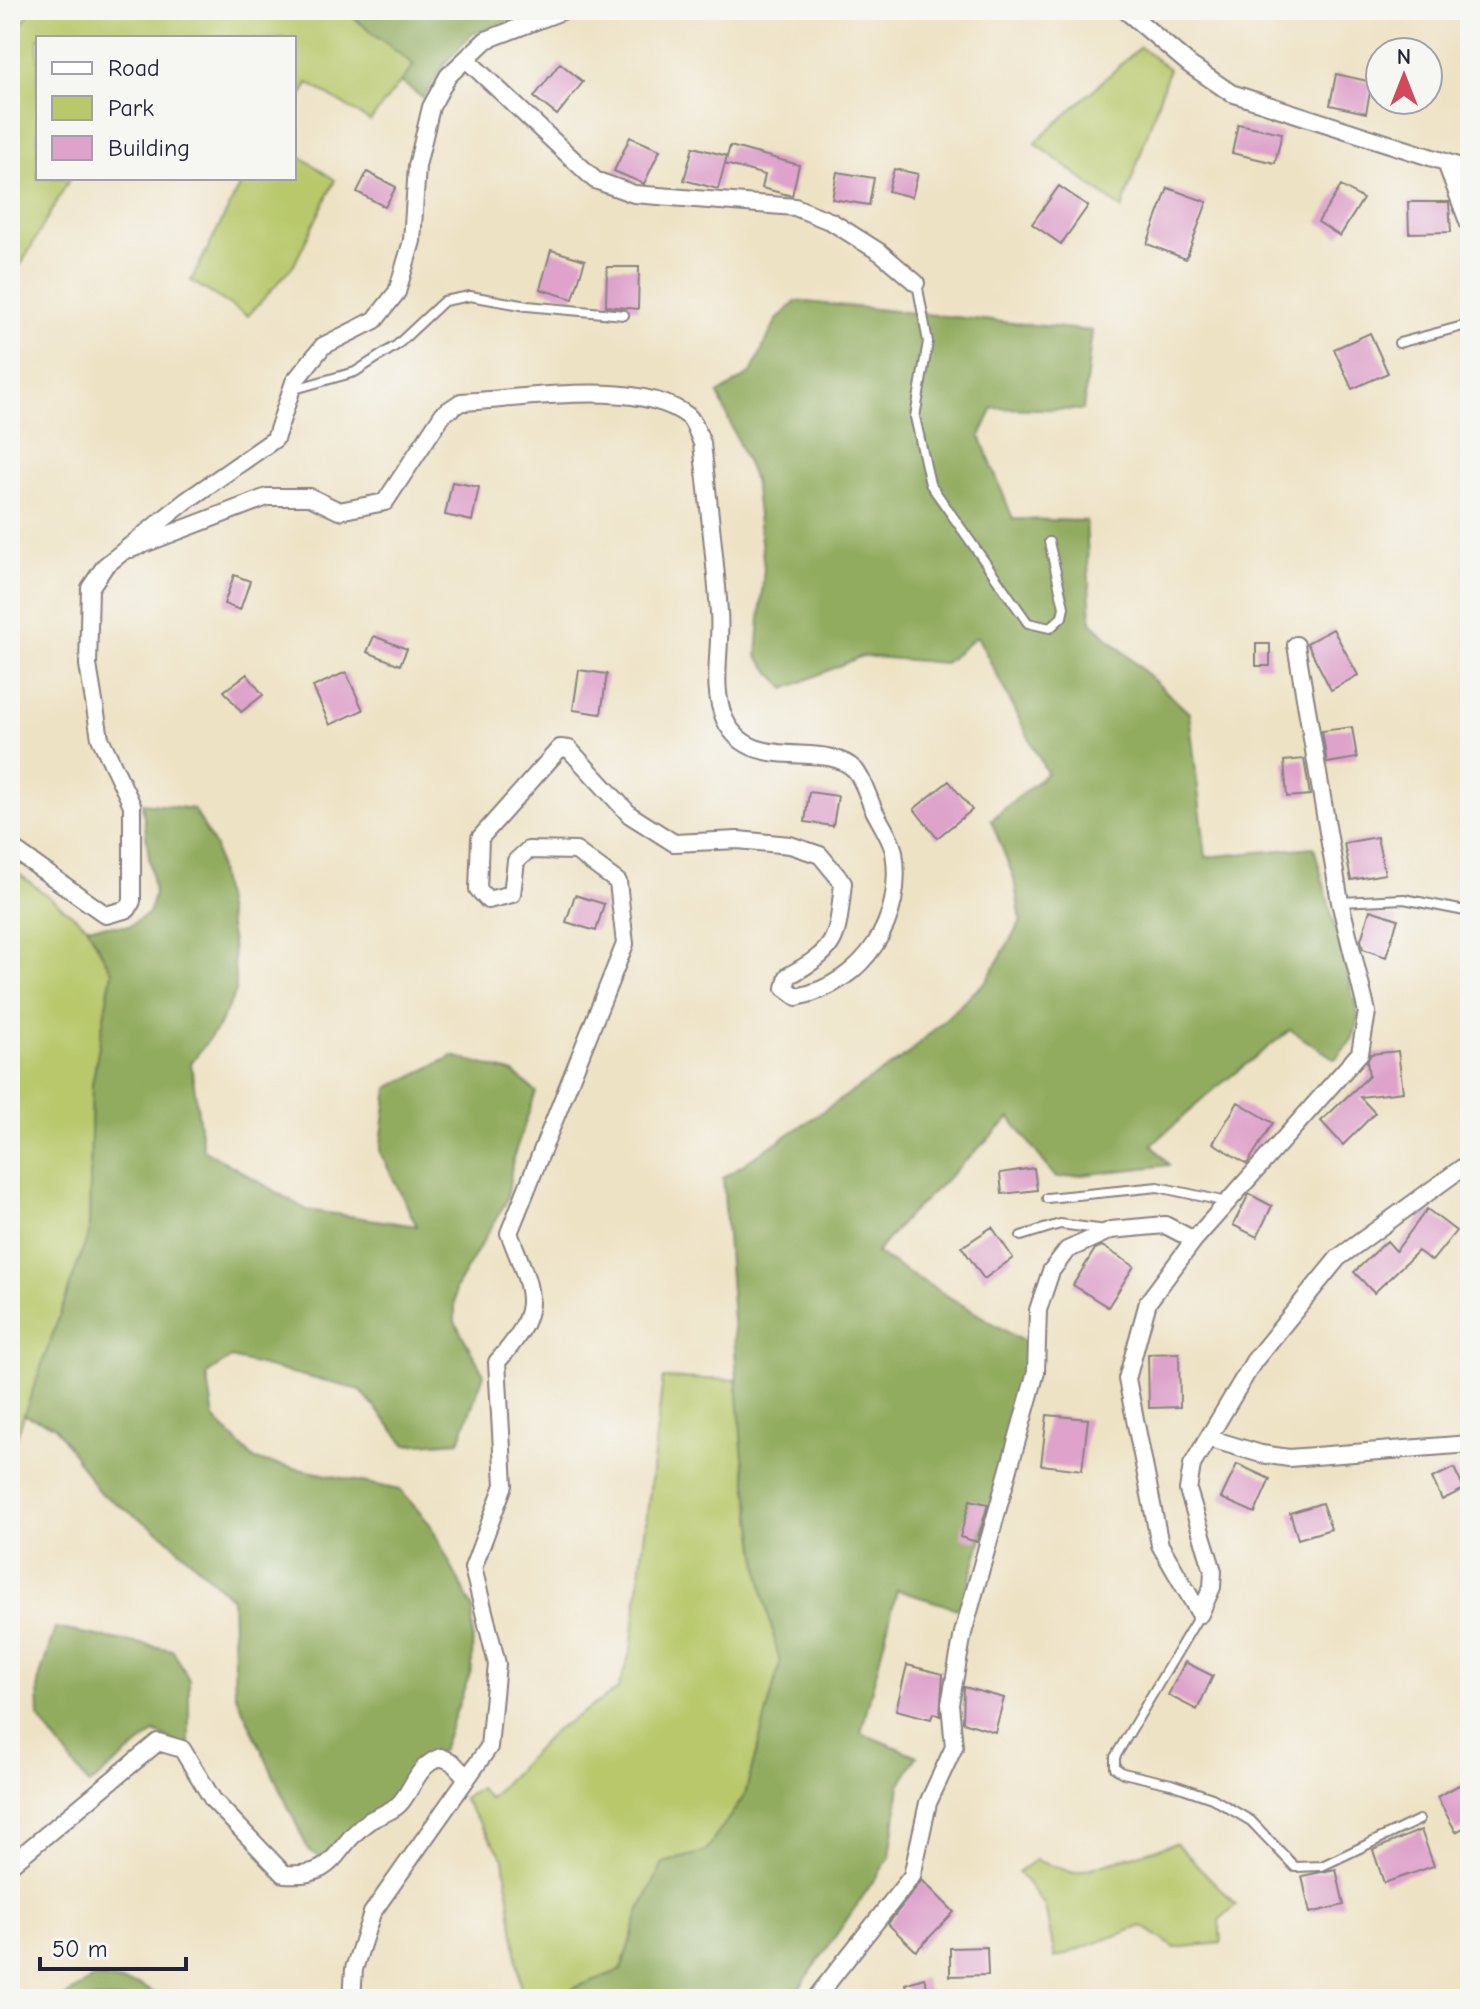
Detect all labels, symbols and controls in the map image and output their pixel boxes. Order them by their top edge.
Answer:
legend [36,36,296,180]
north arrow [1364,36,1444,116]
text: N [1397,44,1411,70]
text: Road [108,54,160,82]
text: Park [108,94,154,122]
text: Building [108,134,190,162]
scale bar [40,1921,186,1971]
text: 50 m [52,1935,108,1963]

